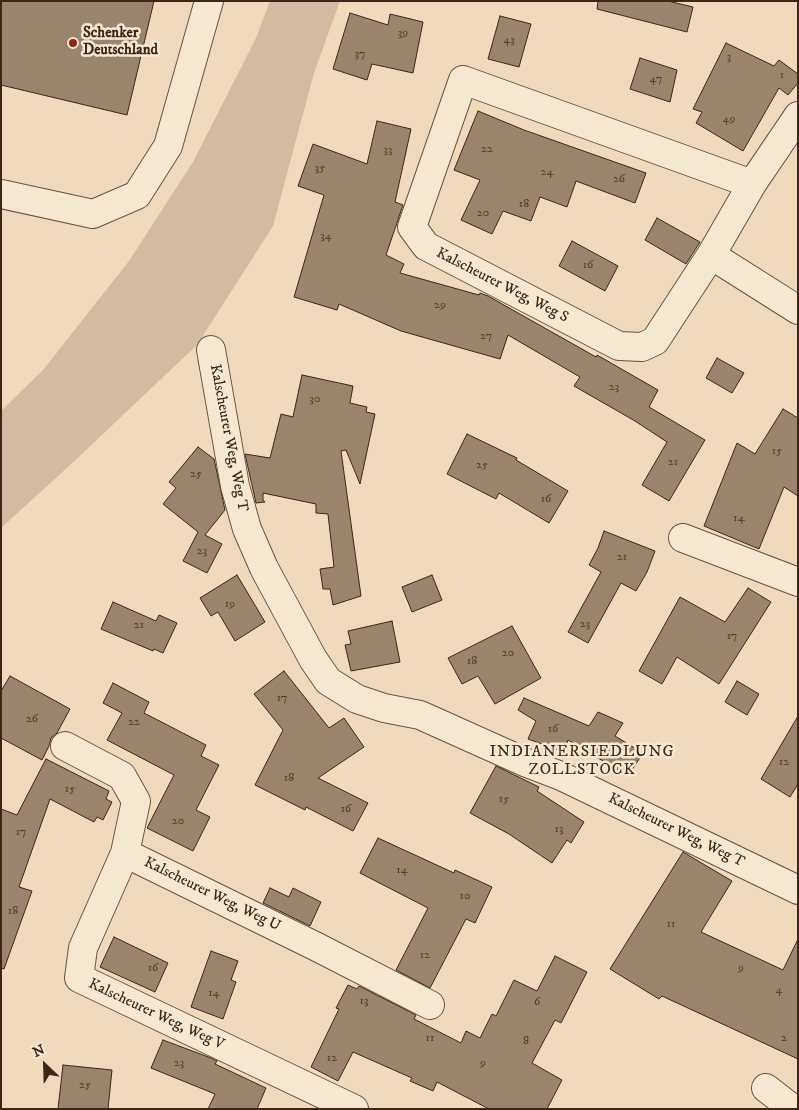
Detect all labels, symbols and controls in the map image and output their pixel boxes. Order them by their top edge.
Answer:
place label: Schenker Deutschland [83,25,158,60]
house number: 39 [398,27,408,41]
house number: 43 [503,34,515,48]
marker: Schenker Deutschland [67,37,79,49]
house number: 37 [355,48,365,62]
house number: 3 [727,51,731,65]
house number: 1 [780,69,784,83]
house number: 47 [650,73,662,87]
house number: 49 [723,113,735,127]
house number: 22 [481,143,493,157]
house number: 33 [384,144,392,158]
house number: 35 [315,162,325,176]
house number: 24 [541,166,553,180]
house number: 26 [613,173,625,187]
house number: 18 [519,198,529,212]
house number: 20 [477,207,489,221]
house number: 34 [320,230,332,244]
street label: Kalscheurer Weg, Weg S [433,245,571,327]
house number: 16 [583,259,593,273]
house number: 29 [434,299,446,313]
house number: 27 [480,330,492,344]
street label: Kalscheurer Weg, Weg T [205,363,251,513]
house number: 23 [609,381,619,395]
house number: 30 [310,393,320,407]
house number: 15 [772,445,782,459]
house number: 21 [668,456,678,470]
house number: 25 [476,459,488,473]
house number: 25 [190,468,202,482]
house number: 16 [541,493,551,507]
house number: 14 [733,512,745,526]
house number: 23 [197,545,207,559]
house number: 21 [617,551,627,565]
house number: 19 [225,598,235,612]
house number: 23 [580,618,590,632]
house number: 21 [134,619,144,633]
house number: 17 [727,630,737,644]
house number: 20 [502,647,514,661]
house number: 18 [467,655,477,669]
house number: 17 [277,692,287,706]
house number: 26 [26,713,38,727]
house number: 22 [128,716,140,730]
house number: 16 [548,723,558,737]
district label: INDIANERSIEDLUNG ZOLLSTOCK [487,743,677,781]
house number: 12 [779,756,789,770]
house number: 18 [284,772,294,786]
house number: 15 [65,783,75,797]
street label: Kalscheurer Weg, Weg T [605,790,747,872]
house number: 15 [499,793,509,807]
house number: 16 [341,803,351,817]
house number: 20 [172,815,184,829]
house number: 13 [555,823,563,837]
house number: 17 [16,826,26,840]
street label: Kalscheurer Weg, Weg U [141,854,283,936]
house number: 14 [396,864,408,878]
house number: 10 [460,890,470,904]
house number: 18 [8,905,18,919]
house number: 11 [667,918,675,932]
house number: 12 [420,949,430,963]
house number: 16 [148,962,158,976]
house number: 9 [738,962,744,976]
street label: Kalscheurer Weg, Weg V [85,976,227,1054]
house number: 4 [776,984,782,998]
house number: 14 [208,987,220,1001]
house number: 13 [360,995,368,1009]
house number: 6 [534,996,540,1010]
house number: 11 [426,1032,434,1046]
house number: 2 [781,1032,787,1046]
house number: 8 [523,1035,529,1049]
north arrow [20,1040,70,1090]
text: N [30,1041,48,1062]
house number: 12 [327,1052,337,1066]
house number: 23 [174,1057,184,1071]
house number: 9 [480,1057,486,1071]
house number: 25 [79,1079,91,1093]

